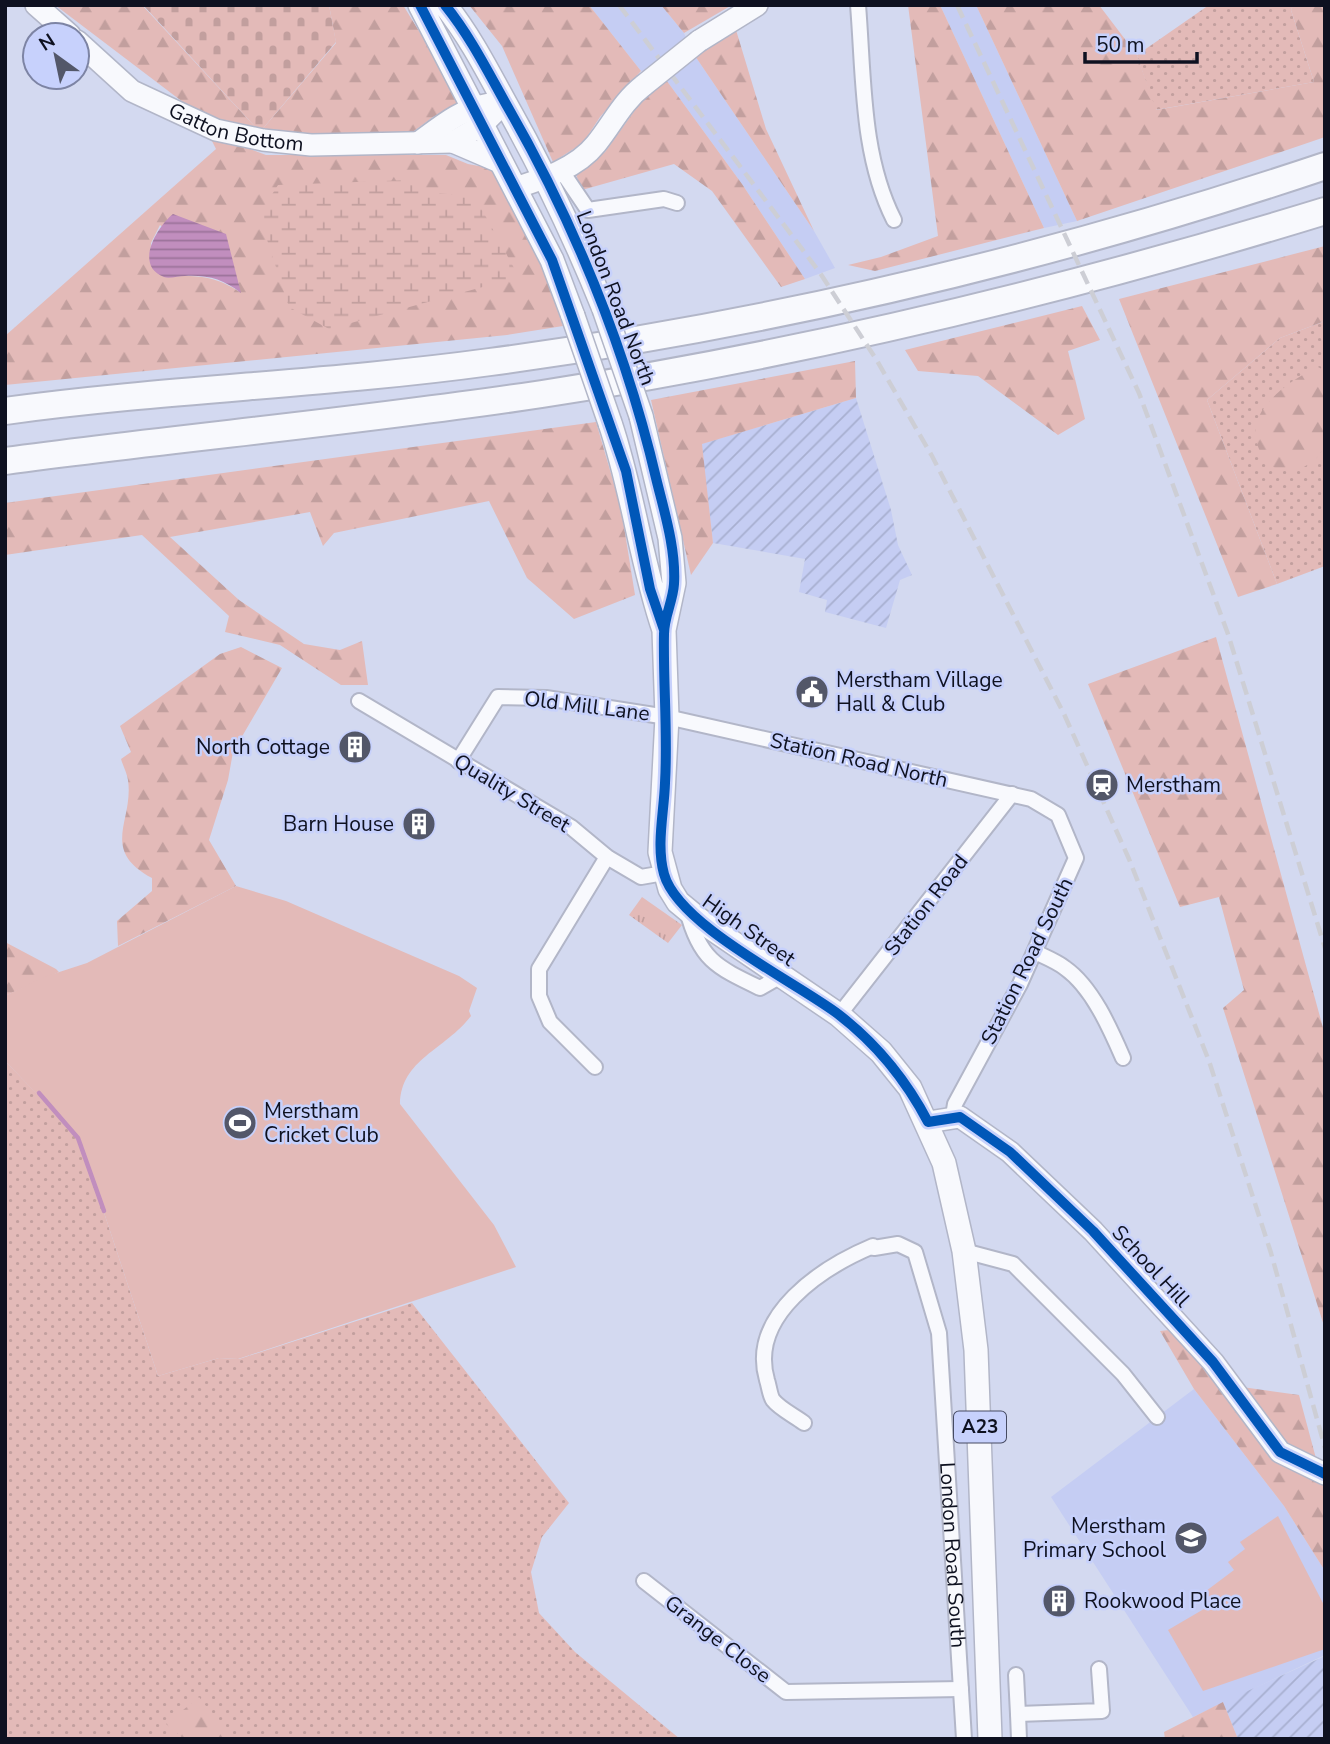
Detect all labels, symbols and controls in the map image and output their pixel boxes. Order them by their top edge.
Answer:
north arrow [21,21,91,91]
scale bar [1085,21,1197,65]
text: N [34,28,60,57]
text: 50 m [1096,31,1145,59]
street label: Gatton Bottom [164,96,305,158]
street label: London Road North [570,207,662,389]
place label: Merstham Village Hall & Club [836,666,1003,718]
public building icon: Merstham Village Hall & Club [793,673,831,711]
street label: Old Mill Lane [523,684,651,728]
street label: Station Road North [767,726,951,794]
building icon: North Cottage [336,728,374,766]
place label: North Cottage [196,733,330,761]
street label: Quality Street [449,747,576,839]
station icon: Merstham [1083,766,1121,804]
place label: Merstham [1126,771,1221,799]
building icon: Barn House [400,805,438,843]
place label: Barn House [283,810,394,838]
street label: Station Road [878,849,974,961]
street label: Station Road South [974,873,1080,1049]
street label: High Street [697,888,802,973]
place label: Merstham Cricket Club [264,1097,379,1149]
sports icon: Merstham Cricket Club [221,1104,259,1142]
street label: School Hill [1106,1219,1197,1314]
road number: A23 [954,1412,1006,1442]
street label: London Road South [933,1461,972,1649]
place label: Merstham Primary School [1023,1512,1167,1564]
school or university icon: Merstham Primary School [1172,1519,1210,1557]
building icon: Rookwood Place [1040,1582,1078,1620]
place label: Rookwood Place [1084,1587,1241,1615]
street label: Grange Close [659,1589,777,1689]

